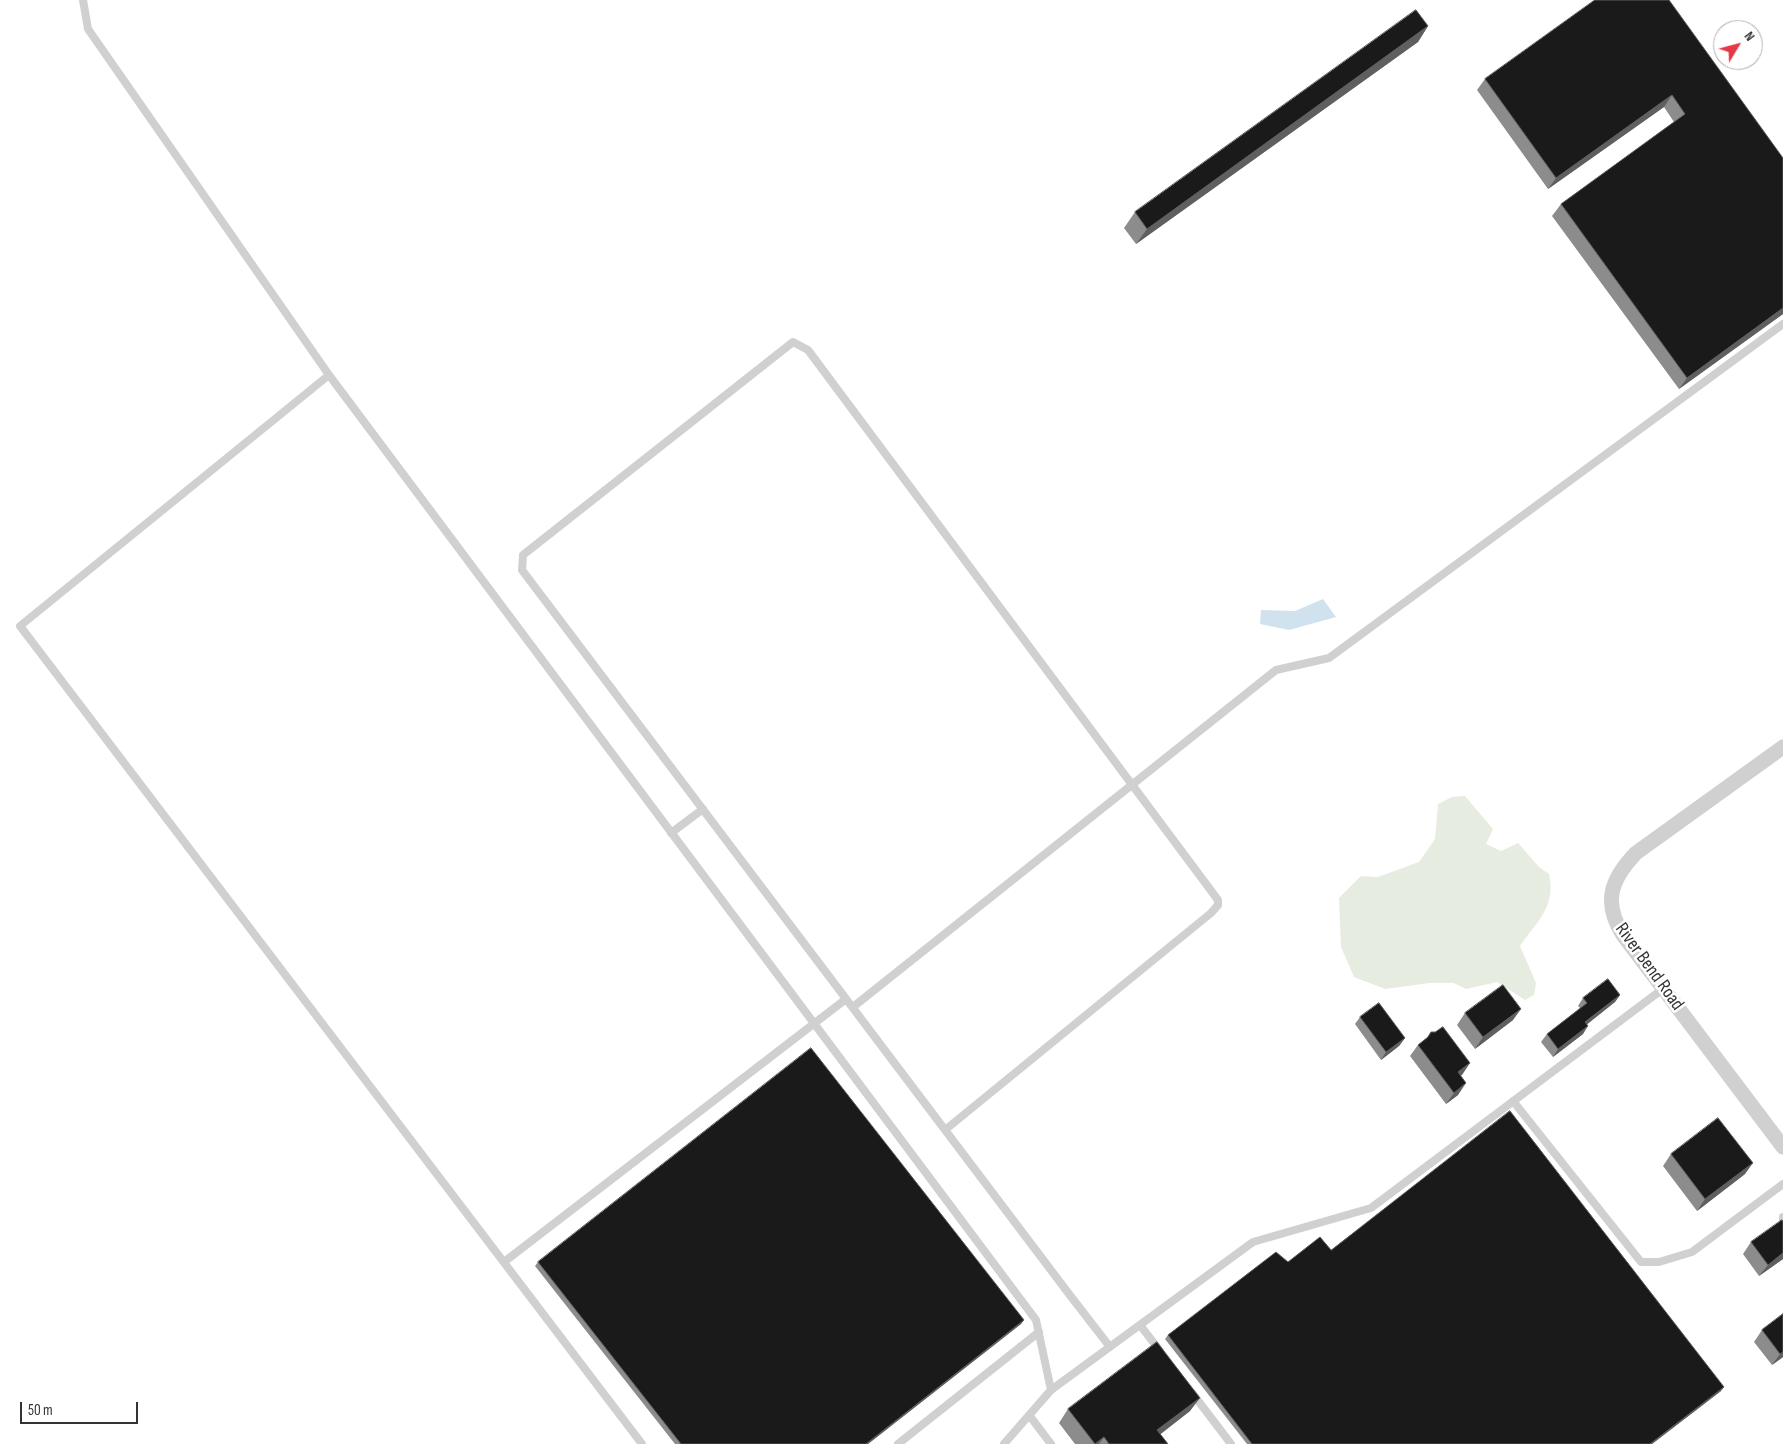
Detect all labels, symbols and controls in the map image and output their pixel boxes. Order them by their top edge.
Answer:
north arrow [1713,20,1763,70]
text: N [1741,28,1759,44]
street label: River Bend Road [1610,919,1688,1015]
scale bar [22,1392,140,1424]
text: 50 m [28,1401,53,1420]

